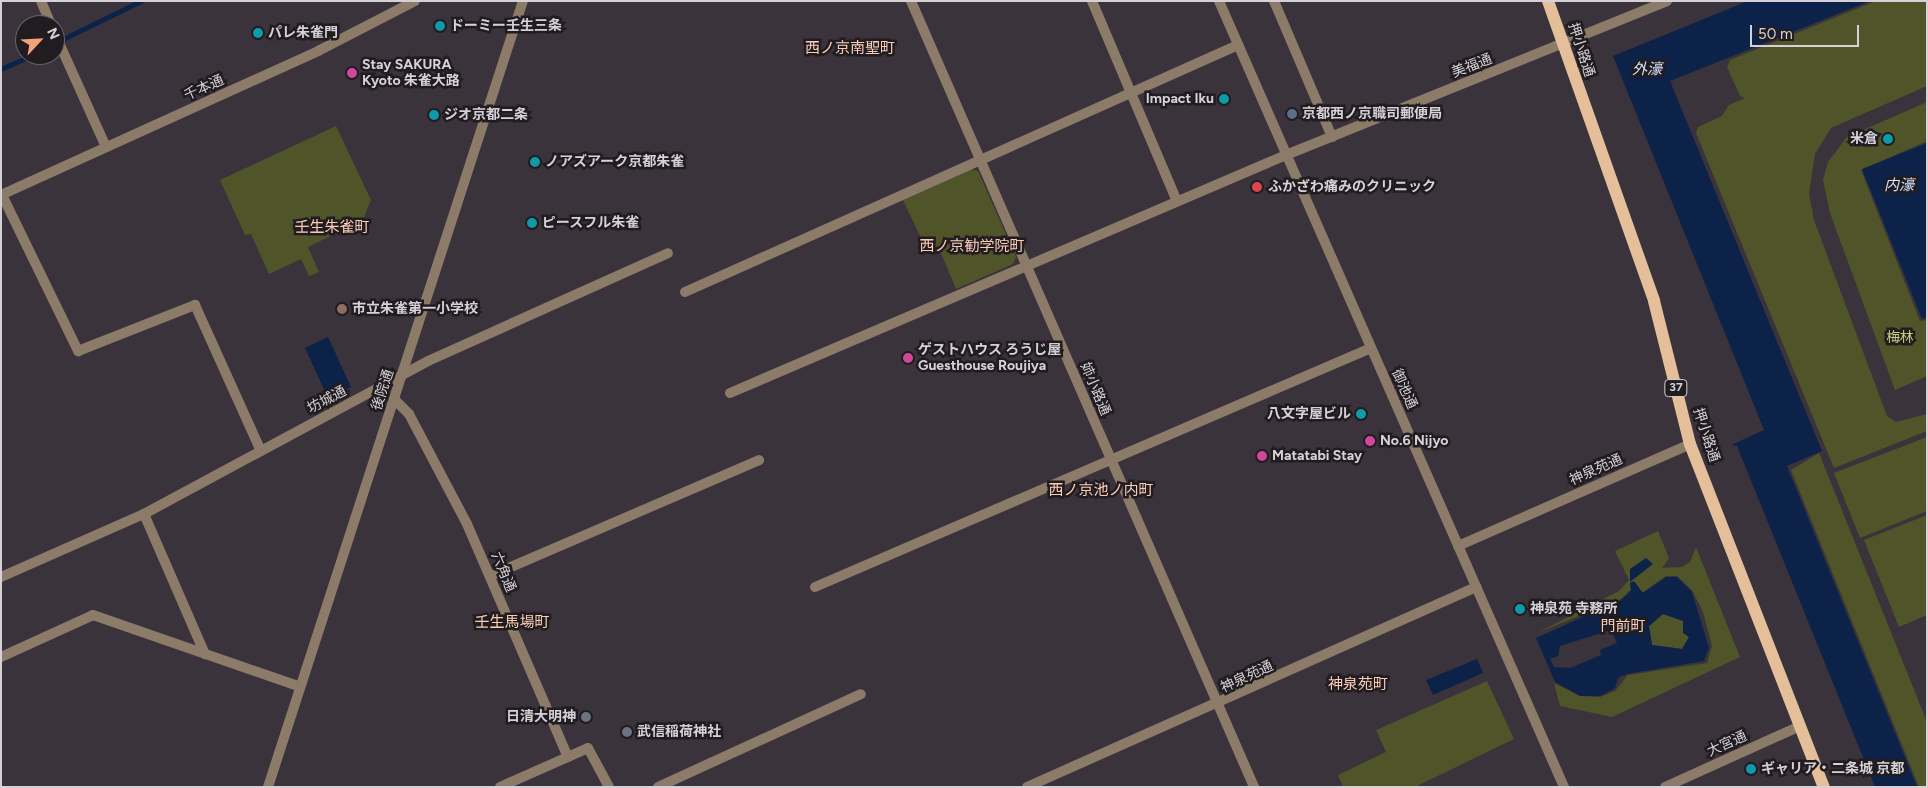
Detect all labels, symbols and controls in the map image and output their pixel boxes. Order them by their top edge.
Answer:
north arrow [15,15,65,65]
scale bar [1753,15,1862,47]
place label: ドーミー壬生三条 [450,18,562,34]
marker: ドーミー壬生三条 [434,20,446,32]
street label: 押小路通 [1564,21,1598,79]
text: N [43,25,63,42]
place label: パレ朱雀門 [268,25,338,41]
text: 50 m [1758,25,1793,43]
marker: パレ朱雀門 [252,27,264,39]
district label: 西ノ京南聖町 [805,40,895,58]
street label: 美福通 [1449,51,1495,81]
place label: Stay SAKURA Kyoto 朱雀大路 [362,57,460,90]
water label: 外濠 [1632,61,1662,79]
marker: Stay SAKURA Kyoto 朱雀大路 [346,67,358,79]
street label: 千本通 [181,72,227,104]
place label: Impact Iku [1146,91,1214,107]
marker: Impact Iku [1218,93,1230,105]
place label: 京都西ノ京職司郵便局 [1302,106,1442,122]
place label: ジオ京都二条 [444,107,528,123]
marker: 京都西ノ京職司郵便局 [1286,108,1298,120]
marker: ジオ京都二条 [428,109,440,121]
place label: 米倉 [1850,131,1878,147]
marker: 米倉 [1882,133,1894,145]
place label: ノアズアーク京都朱雀 [545,154,684,170]
marker: ノアズアーク京都朱雀 [529,156,541,168]
water label: 内濠 [1884,177,1914,195]
place label: ふかざわ痛みのクリニック [1268,179,1436,195]
marker: ふかざわ痛みのクリニック [1250,180,1264,194]
place label: ピースフル朱雀 [542,215,640,231]
marker: ピースフル朱雀 [526,217,538,229]
district label: 壬生朱雀町 [295,219,369,237]
district label: 西ノ京勧学院町 [920,238,1024,256]
place label: 市立朱雀第一小学校 [352,301,478,317]
marker: 市立朱雀第一小学校 [336,303,348,315]
park label: 梅林 [1886,330,1914,346]
place label: ゲストハウス ろうじ屋 Guesthouse Roujiya [918,342,1061,374]
marker: ゲストハウス ろうじ屋 Guesthouse Roujiya [902,352,914,364]
street label: 姉小路通 [1076,360,1114,418]
street label: 御池通 [1388,366,1420,412]
street label: 後院通 [369,367,397,413]
road number: 37 [1664,378,1688,398]
street label: 坊城通 [305,383,349,417]
place label: 八文字屋ビル [1267,406,1351,422]
street label: 押小路通 [1689,406,1723,464]
marker: 八文字屋ビル [1355,408,1367,420]
place label: No.6 Nijyo [1380,433,1448,449]
marker: No.6 Nijyo [1364,435,1376,447]
place label: Matatabi Stay [1272,448,1362,464]
marker: Matatabi Stay [1256,450,1268,462]
street label: 神泉苑通 [1567,451,1625,489]
district label: 西ノ京池ノ内町 [1049,482,1153,500]
street label: 六角通 [487,549,519,595]
place label: 神泉苑 寺務所 [1530,601,1617,617]
marker: 神泉苑 寺務所 [1514,603,1526,615]
district label: 壬生馬場町 [475,614,549,632]
district label: 門前町 [1601,618,1645,636]
street label: 神泉苑通 [1218,658,1276,696]
district label: 神泉苑町 [1328,676,1388,694]
place label: 日清大明神 [506,709,576,725]
marker: 日清大明神 [580,711,592,723]
place label: 武信稲荷神社 [637,724,721,740]
marker: 武信稲荷神社 [621,726,633,738]
street label: 大宮通 [1704,728,1750,760]
place label: ギャリア・二条城 京都 [1761,761,1904,777]
marker: ギャリア・二条城 京都 [1745,763,1757,775]

